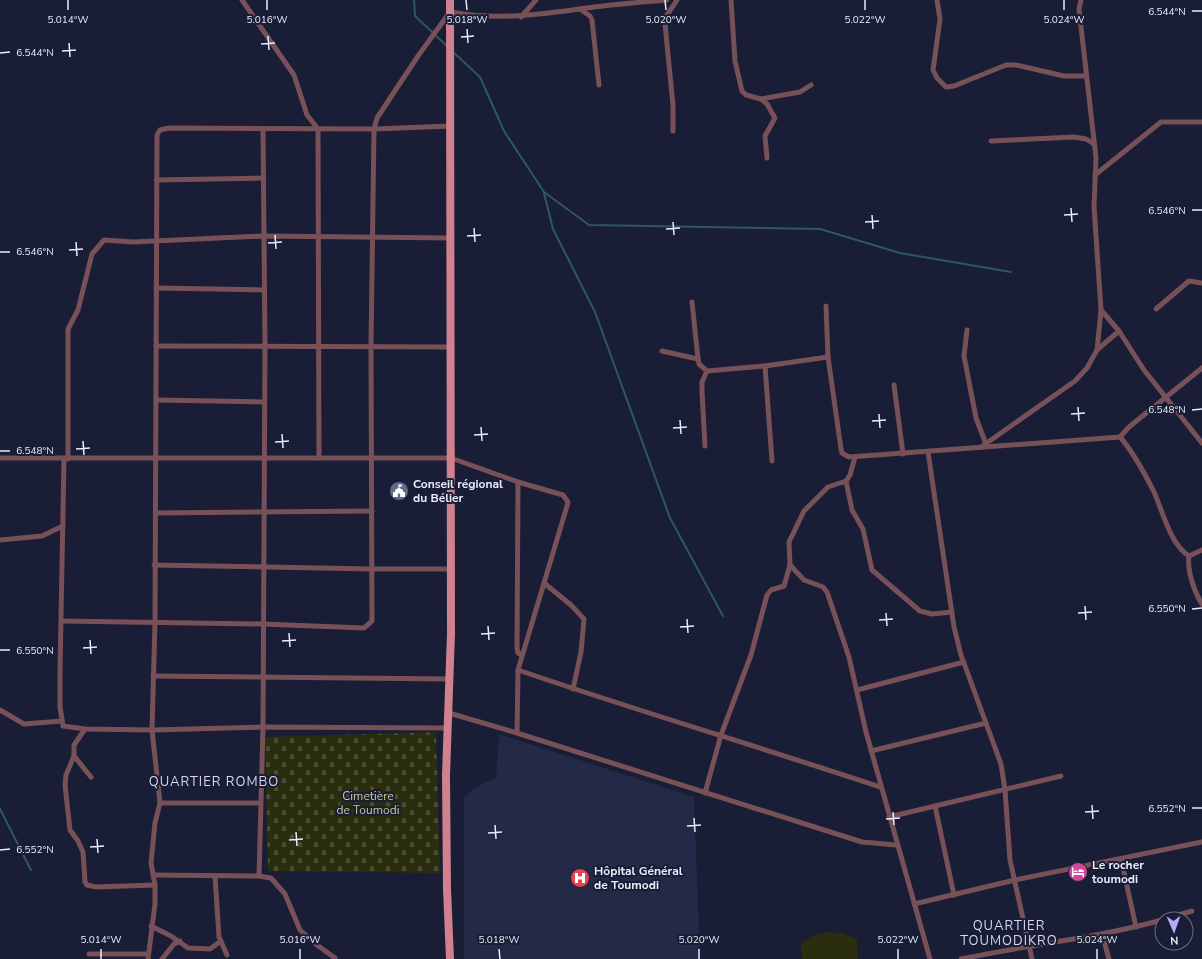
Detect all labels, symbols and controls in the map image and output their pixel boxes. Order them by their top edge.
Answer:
text: 6.544°N [1148,5,1186,19]
text: 5.014°W [47,13,89,27]
text: 5.016°W [246,13,288,27]
text: 5.018°W [446,13,488,27]
text: 5.020°W [645,13,687,27]
text: 5.022°W [844,13,886,27]
text: 5.024°W [1043,13,1085,27]
text: 6.544°N [16,46,54,60]
text: 6.546°N [1148,204,1186,218]
text: 6.546°N [16,245,54,259]
text: 6.548°N [1148,403,1186,417]
text: 6.548°N [16,444,54,458]
place label: Conseil régional du Bélier [413,476,503,506]
public building icon: Conseil régional du Bélier [388,480,410,502]
text: 6.550°N [1148,602,1186,616]
text: 6.550°N [16,644,54,658]
district label: QUARTIER ROMBO [149,773,279,791]
park label: Cimetière de Toumodi [337,788,399,818]
text: 6.552°N [1148,802,1186,816]
text: 6.552°N [16,843,54,857]
place label: Le rocher toumodi [1092,857,1144,887]
hotel icon: Le rocher toumodi [1067,861,1089,883]
place label: Hôpital Général de Toumodi [594,863,683,893]
hospital icon: Hôpital Général de Toumodi [569,867,591,889]
north arrow [1154,911,1194,951]
district label: QUARTIER TOUMODIKRO [960,917,1058,950]
text: 5.014°W [80,933,122,947]
text: 5.016°W [279,933,321,947]
text: 5.018°W [478,933,520,947]
text: 5.020°W [678,933,720,947]
text: 5.022°W [877,933,919,947]
text: 5.024°W [1076,933,1118,947]
text: N [1170,933,1179,948]

